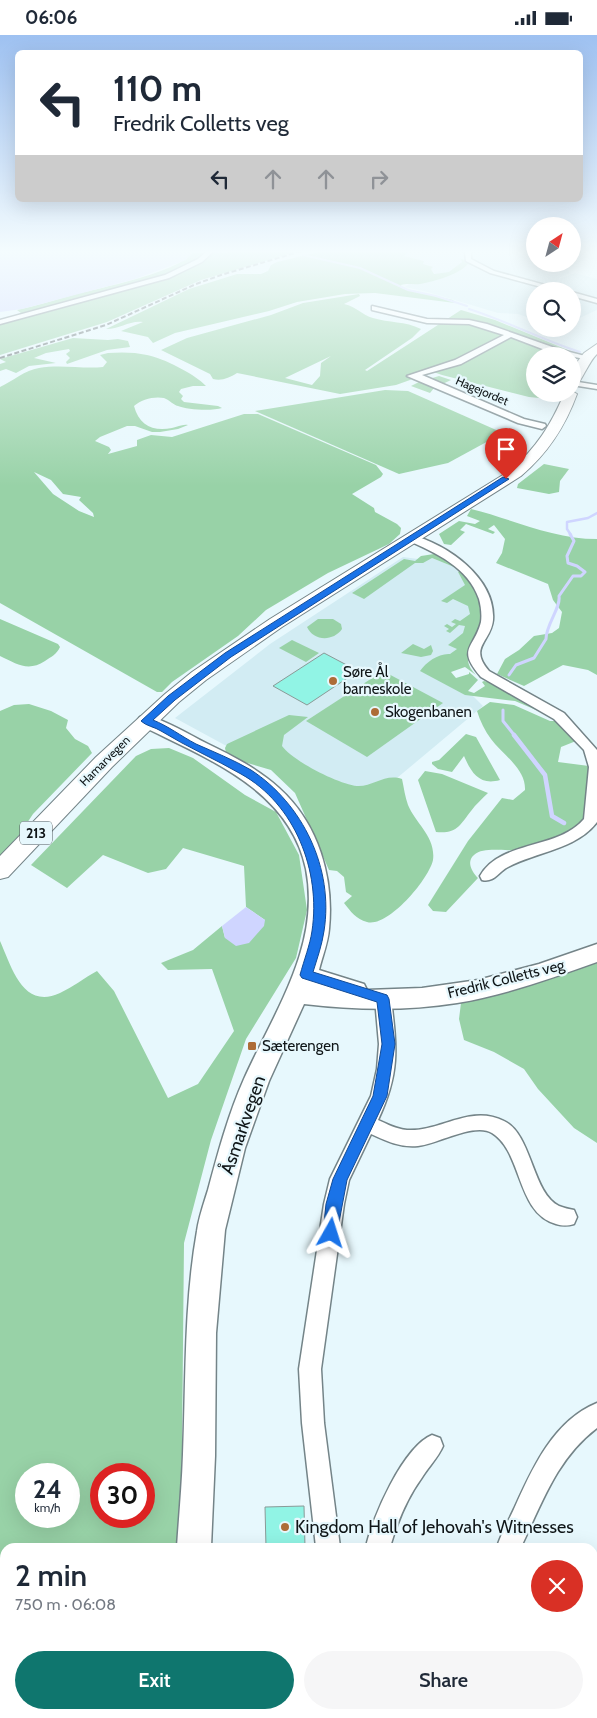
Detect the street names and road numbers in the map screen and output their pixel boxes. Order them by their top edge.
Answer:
street label: Hagejordet [454,373,511,408]
street label: Hamarvegen [76,732,133,789]
road number: 213 [20,821,52,845]
street label: Fredrik Colletts veg [446,956,567,1002]
street label: Åsmarkvegen [216,1073,270,1177]

